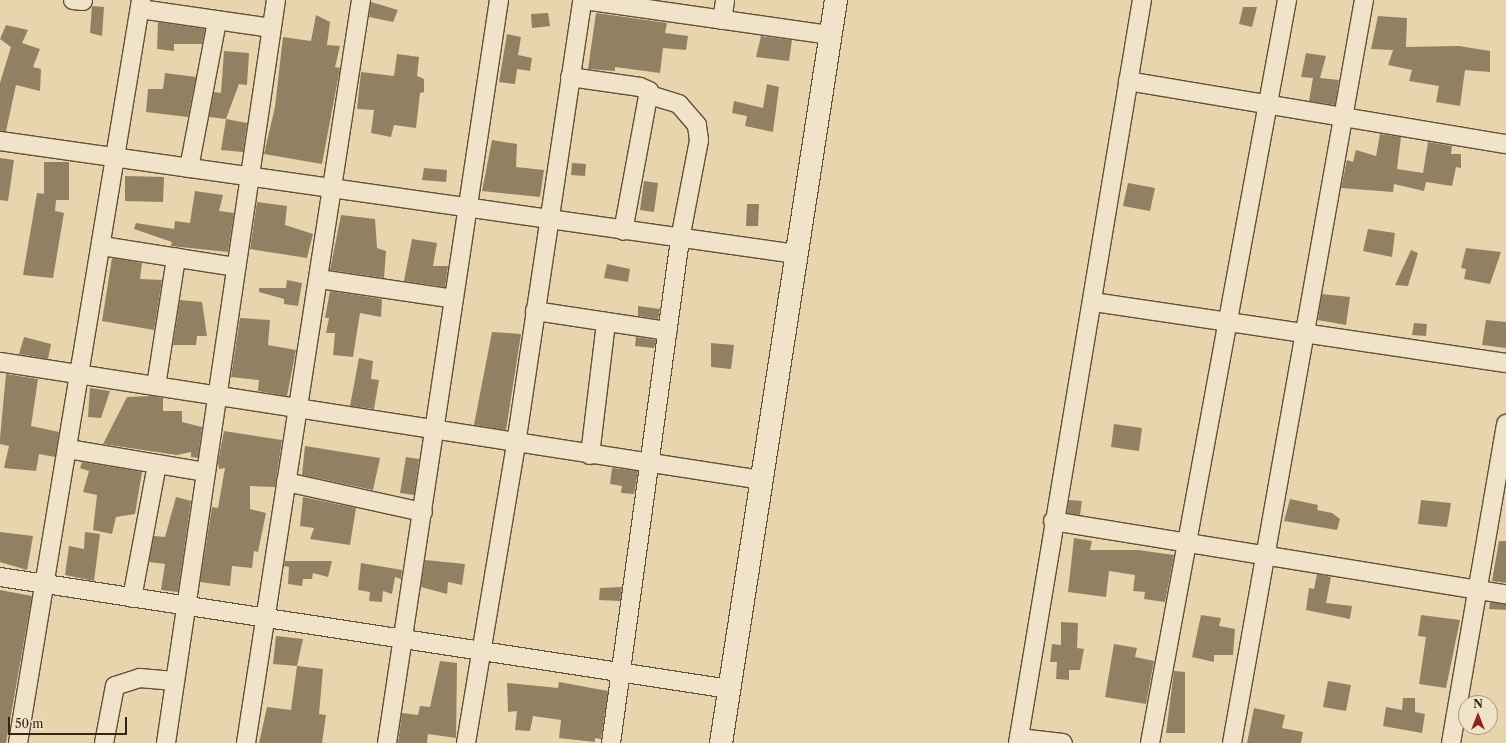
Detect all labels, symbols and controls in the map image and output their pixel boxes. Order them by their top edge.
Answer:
north arrow [1458,695,1498,735]
text: N [1473,697,1483,711]
scale bar [10,709,129,735]
text: 50 m [15,716,44,731]

